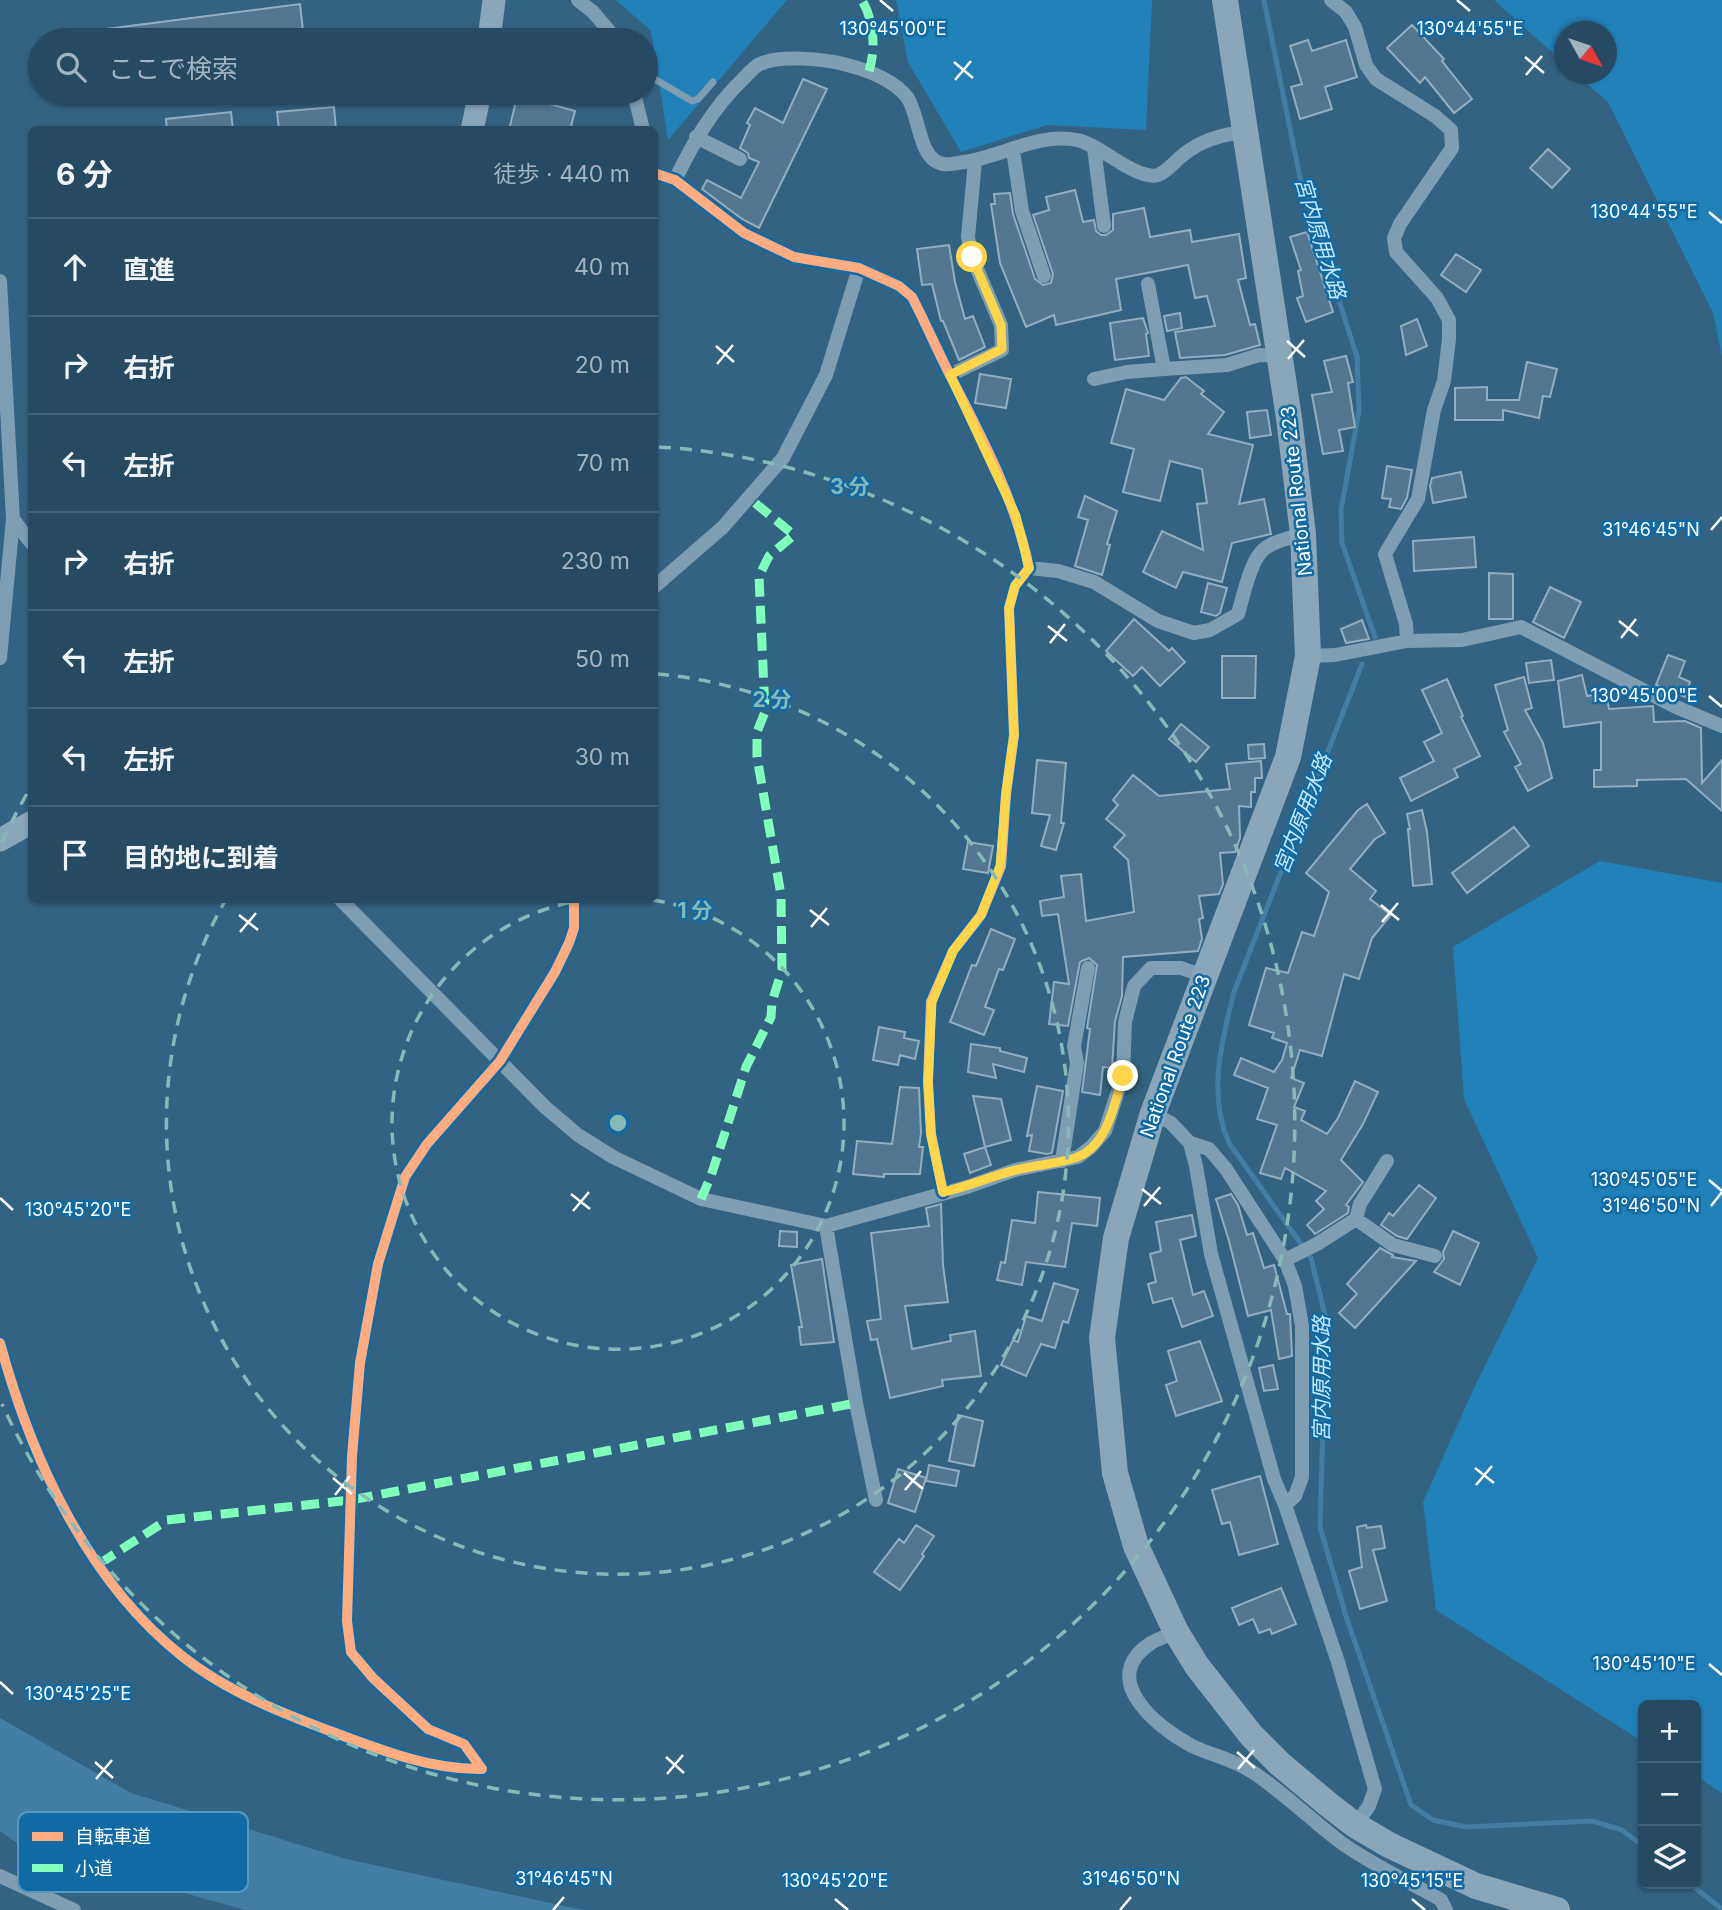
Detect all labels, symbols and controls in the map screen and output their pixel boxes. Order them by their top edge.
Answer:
text: 130°45'00"E [839,18,947,39]
text: 130°44'55"E [1417,18,1523,39]
north arrow [1554,21,1617,84]
search box [28,28,658,105]
icon: search [52,48,90,86]
text: ここで検索 [108,53,238,84]
text: 6 分 [56,156,113,192]
text: 徒歩 · 440 m [494,160,630,188]
water label: 宮内原用水路 [1290,174,1351,304]
text: 130°44'55"E [1591,201,1697,222]
route start [956,241,987,272]
icon: ahead [56,248,94,286]
text: 40 m [574,253,630,281]
text: 直進 [123,254,175,285]
icon: right [56,346,94,384]
text: 20 m [575,351,630,379]
text: 右折 [123,352,175,383]
street label: National Route 223 [1276,405,1317,577]
icon: left [56,444,94,482]
text: 70 m [576,449,630,477]
text: 左折 [123,450,175,481]
text: 3 分 [830,474,870,499]
text: 31°46'45"N [1602,519,1700,540]
icon: right [56,542,94,580]
text: 230 m [561,547,630,575]
text: 右折 [123,548,175,579]
icon: left [56,640,94,678]
text: 50 m [575,645,630,673]
text: 左折 [123,646,175,677]
text: 130°45'00"E [1590,685,1698,706]
text: 2 分 [752,687,792,712]
icon: left [56,738,94,776]
text: 30 m [575,743,630,771]
text: 左折 [123,744,175,775]
water label: 宮内原用水路 [1268,749,1337,877]
icon: arrive [56,836,94,874]
text: 目的地に到着 [123,842,279,873]
text: 1 分 [677,898,713,923]
street label: National Route 223 [1135,972,1216,1140]
route end [1107,1060,1138,1091]
centre of rings [606,1111,630,1135]
text: 130°45'05"E [1591,1169,1697,1190]
text: 31°46'50"N [1602,1195,1700,1216]
text: 130°45'20"E [25,1199,131,1220]
water label: 宮内原用水路 [1309,1314,1334,1442]
text: 130°45'10"E [1592,1653,1696,1674]
text: 130°45'25"E [25,1683,131,1704]
map controls [1638,1700,1701,1889]
button: + [1638,1700,1701,1763]
button: − [1638,1763,1701,1826]
legend [18,1812,248,1892]
text: 自転車道 [75,1825,151,1848]
button: layers [1638,1826,1701,1889]
text: 小道 [75,1857,113,1880]
text: 31°46'45"N [515,1868,613,1889]
text: 31°46'50"N [1082,1868,1180,1889]
text: 130°45'20"E [782,1870,888,1891]
text: 130°45'15"E [1361,1870,1463,1891]

